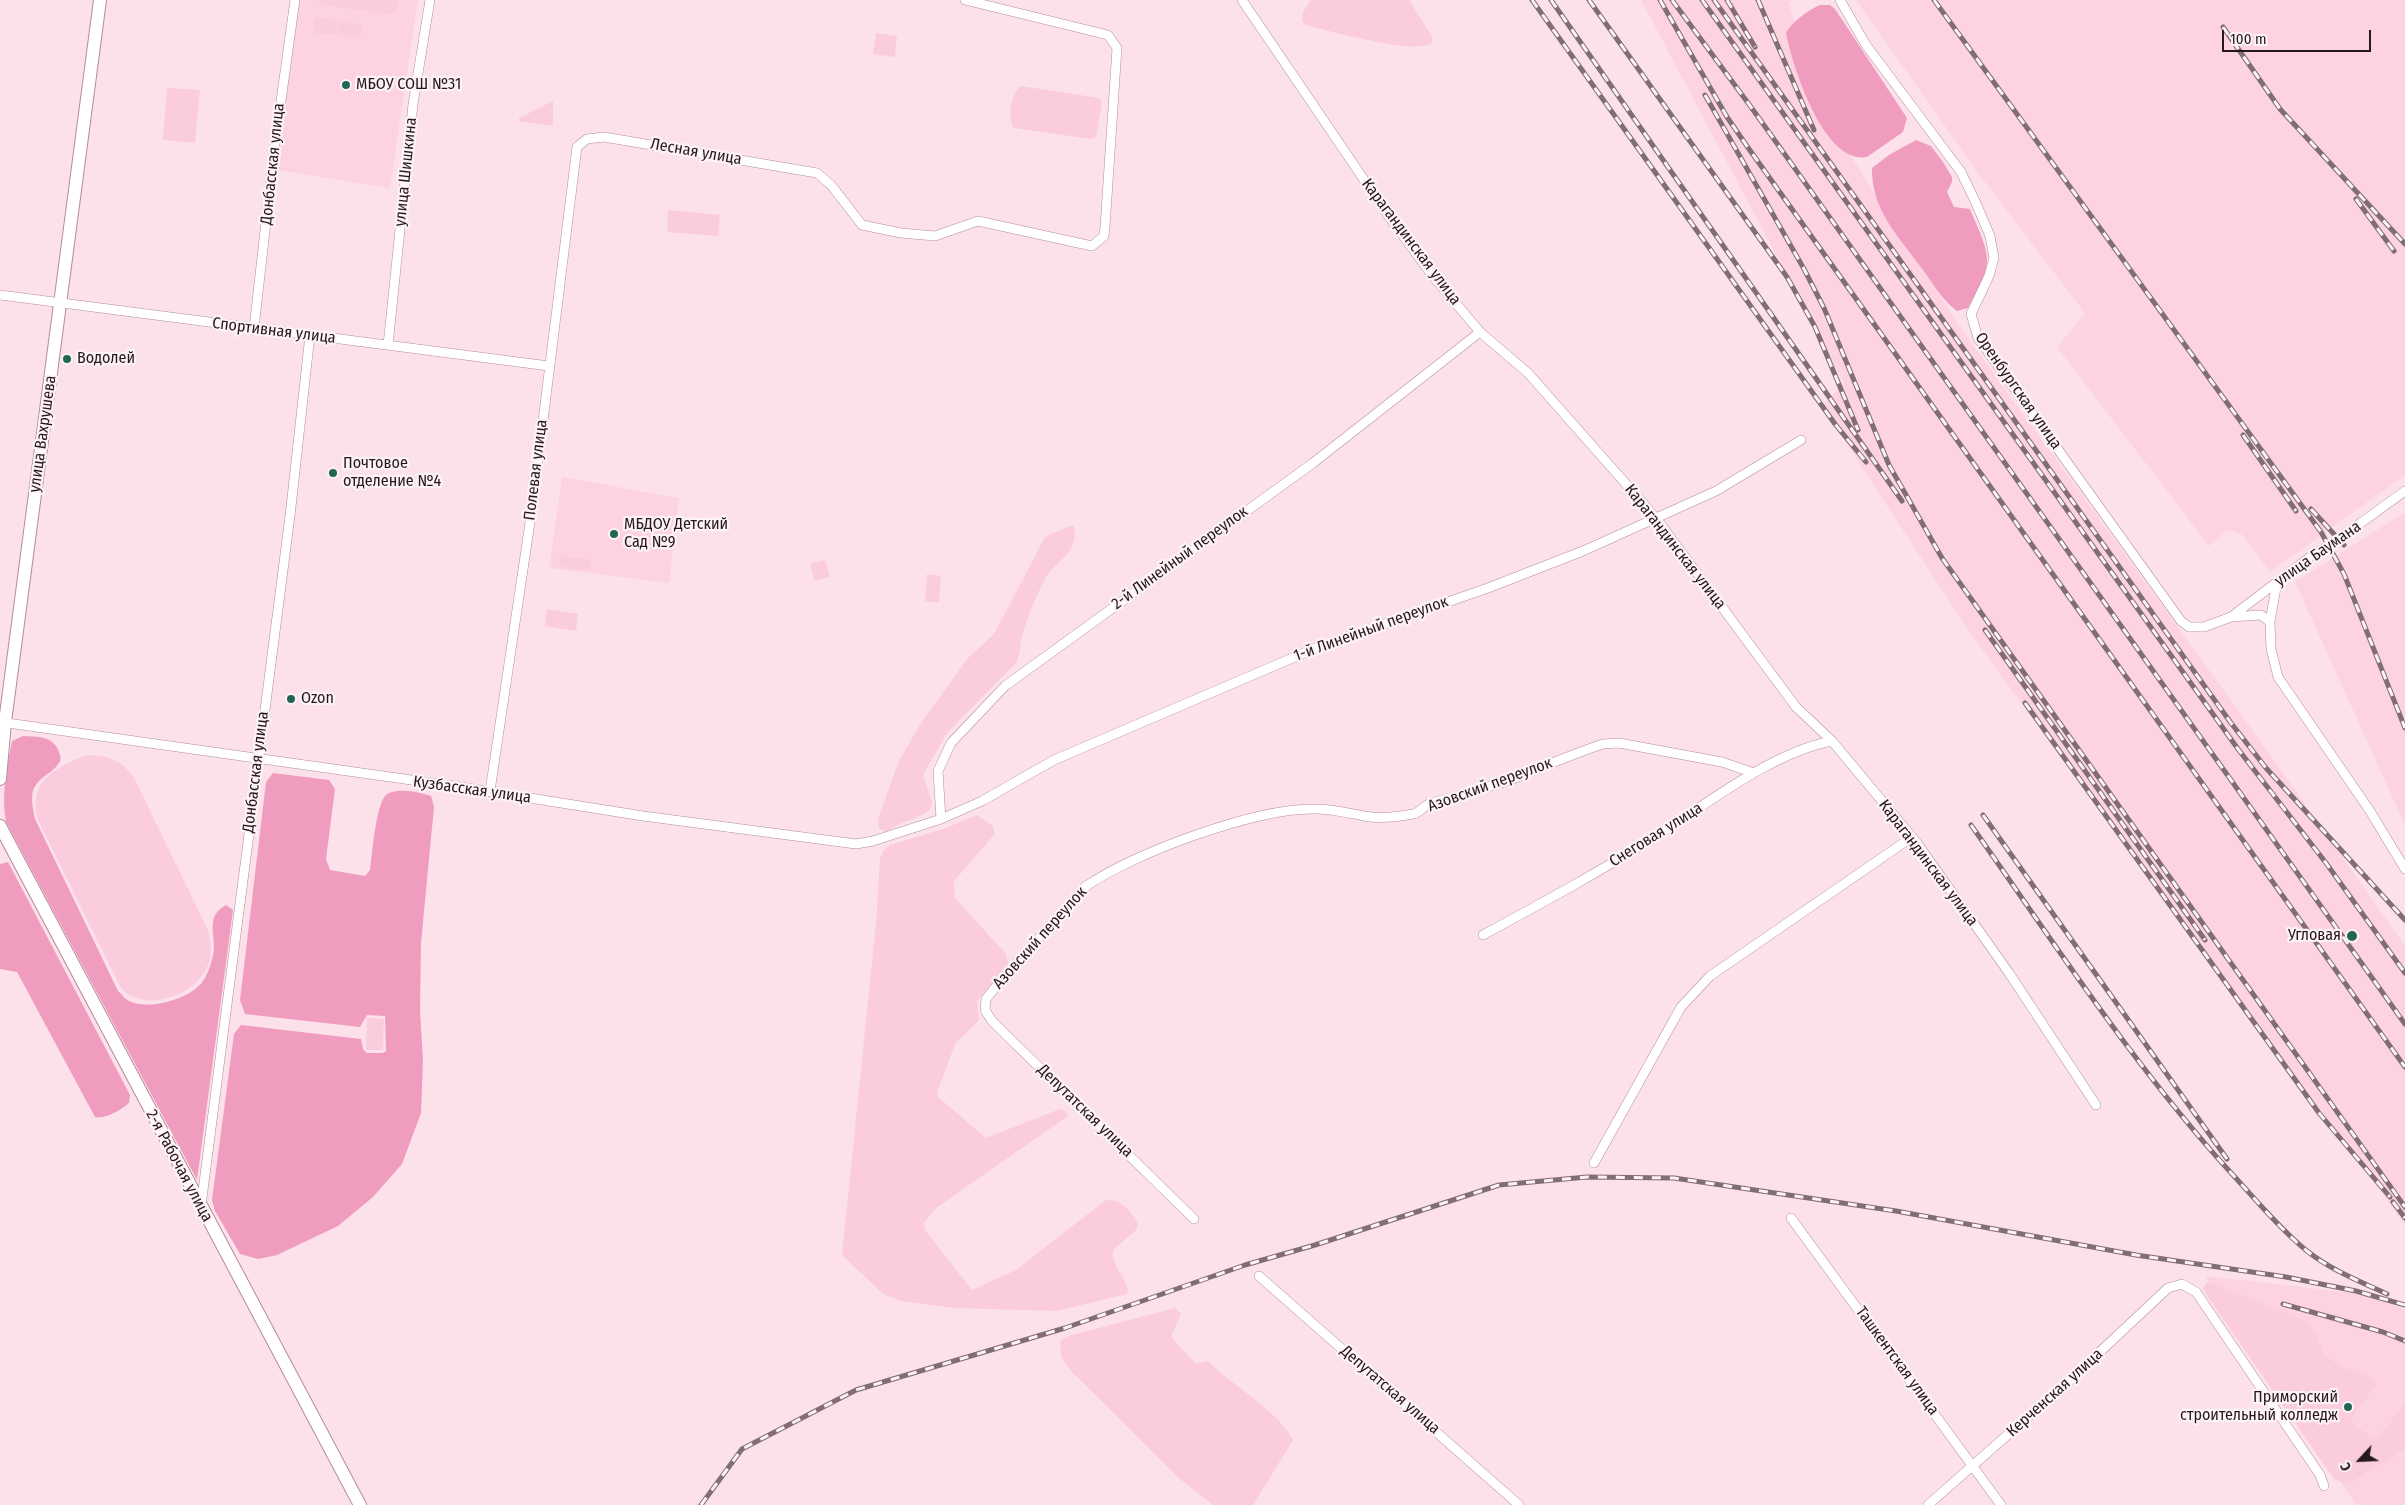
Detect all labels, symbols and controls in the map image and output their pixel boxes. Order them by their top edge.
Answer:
scale bar [2225,20,2374,52]
text: 100 m [2230,30,2267,48]
place label: МБОУ СОШ №31 [356,75,461,95]
marker: МБОУ СОШ №31 [340,79,352,91]
street label: Донбасская улица [257,102,289,226]
street label: улица Шишкина [391,117,421,227]
street label: Лесная улица [649,135,743,169]
street label: Карагандинская улица [1357,175,1465,309]
street label: Спортивная улица [211,314,337,348]
street label: Оренбургская улица [1970,329,2066,453]
place label: Водолей [77,349,135,369]
marker: Водолей [61,353,73,365]
street label: улица Вахрушева [25,374,61,494]
street label: Полевая улица [520,418,552,522]
place label: Почтовое отделение №4 [343,454,441,492]
marker: Почтовое отделение №4 [327,467,339,479]
street label: Карагандинская улица [1620,481,1730,613]
street label: 2-й Линейный переулок [1108,502,1252,614]
place label: МБДОУ Детский Сад №9 [624,515,728,553]
street label: улица Баумана [2271,517,2365,591]
marker: МБДОУ Детский Сад №9 [608,528,620,540]
street label: 1-й Линейный переулок [1291,592,1451,666]
place label: Ozon [301,689,334,709]
marker: Ozon [285,693,297,705]
street label: Донбасская улица [239,710,273,834]
street label: Азовский переулок [1425,754,1555,816]
street label: Кузбасская улица [412,772,532,808]
street label: Карагандинская улица [1874,796,1982,930]
street label: Снеговая улица [1606,799,1706,871]
street label: Азовский переулок [989,883,1091,993]
place label: Угловая [2288,926,2341,946]
marker: Угловая [2345,929,2359,943]
street label: Депутатская улица [1033,1060,1137,1162]
street label: 2-я Рабочая улица [141,1107,217,1225]
street label: Ташкентская улица [1851,1303,1943,1419]
street label: Депутатская улица [1336,1342,1444,1438]
street label: Керченская улица [2003,1345,2107,1441]
place label: Приморский строительный колледж [2180,1388,2338,1426]
marker: Приморский строительный колледж [2342,1401,2354,1413]
north arrow [2335,1435,2385,1485]
text: С [2337,1460,2355,1473]

